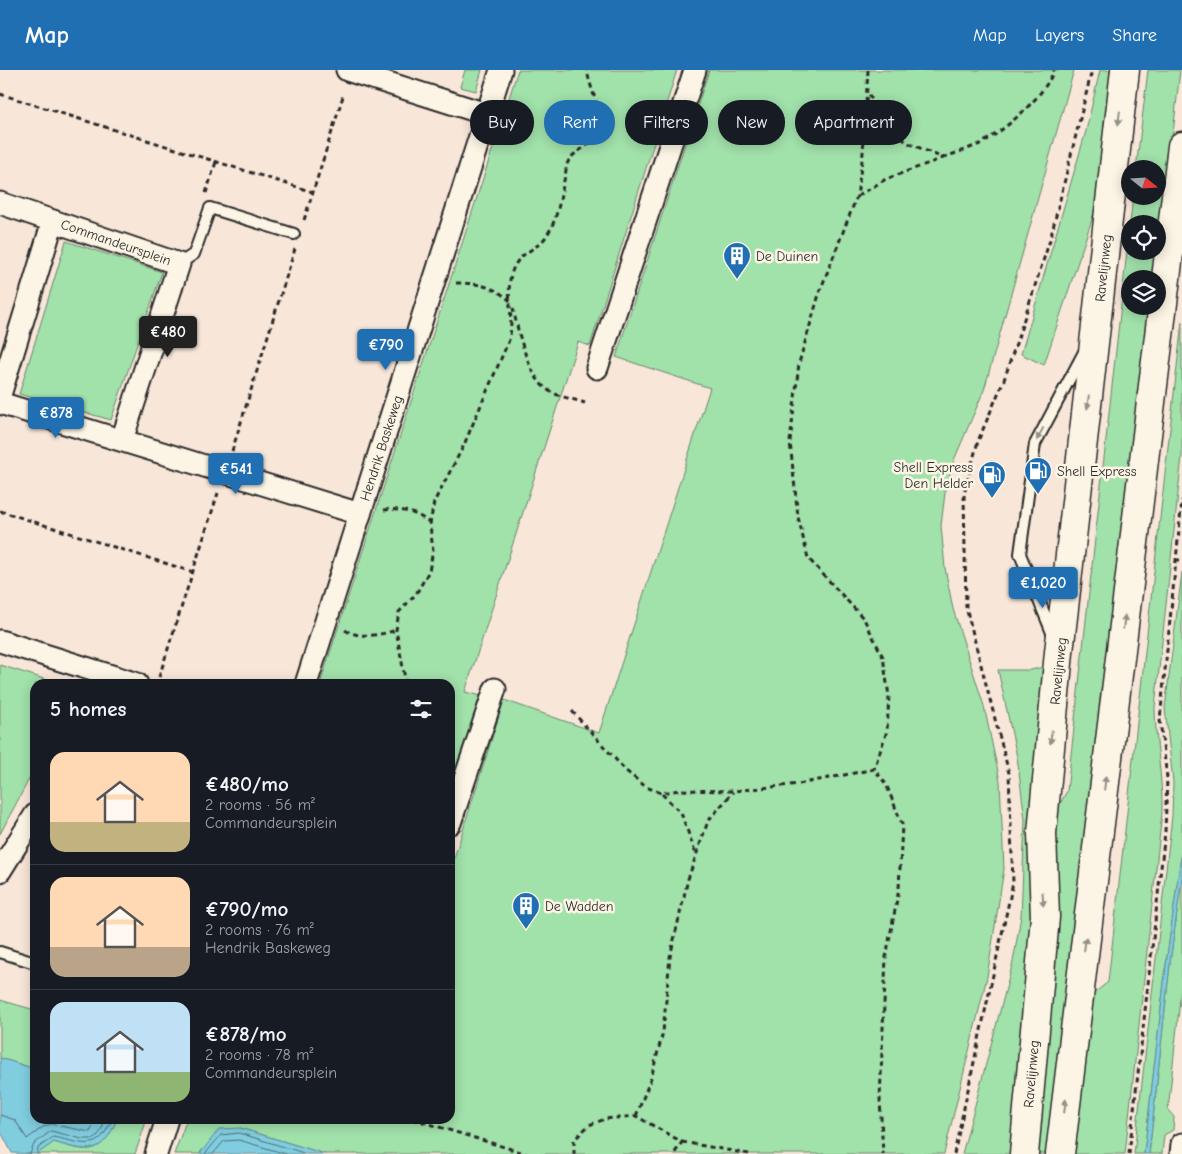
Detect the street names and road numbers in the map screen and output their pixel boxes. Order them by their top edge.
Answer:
street label: Commandeursplein [58,216,173,269]
street label: Ravelijnweg [1091,233,1115,303]
street label: Hendrik Baskeweg [356,393,407,503]
street label: Ravelijnweg [1046,636,1070,706]
street label: Ravelijnweg [1020,1040,1043,1109]

